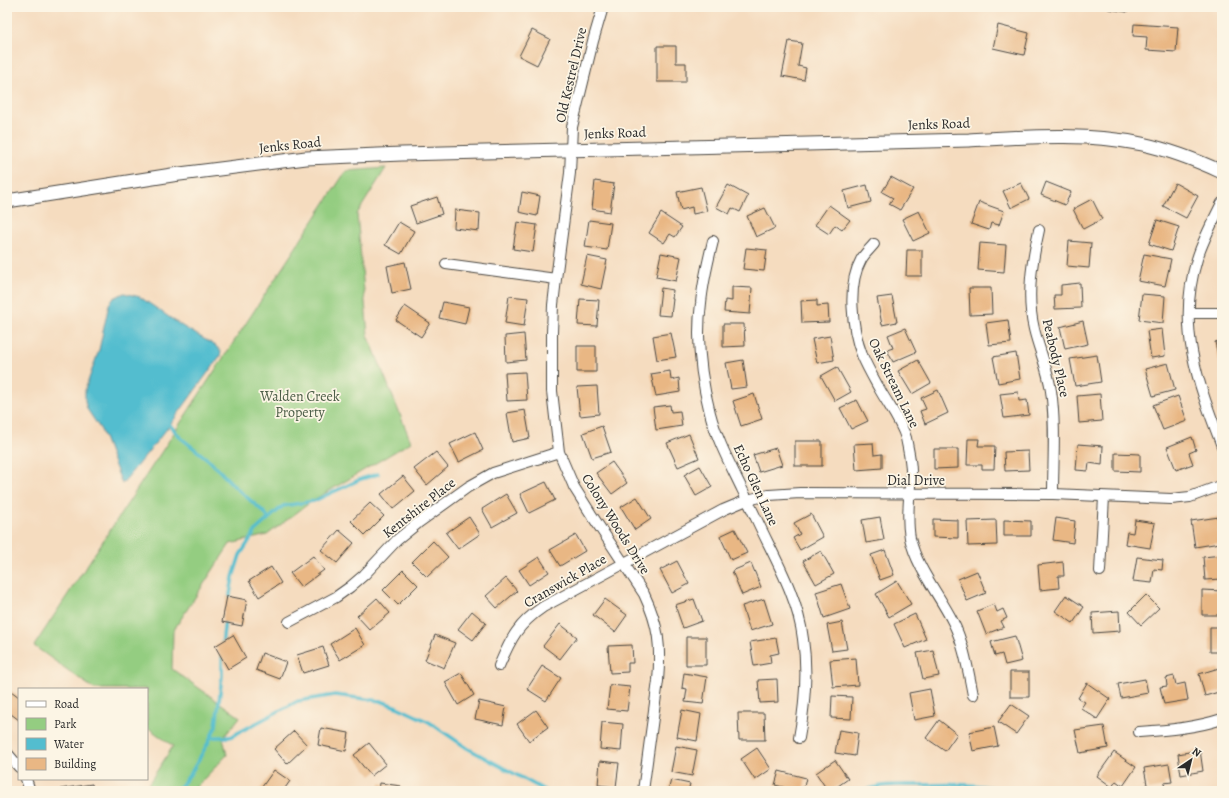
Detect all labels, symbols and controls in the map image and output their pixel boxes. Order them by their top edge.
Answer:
street label: Old Kestrel Drive [551,25,591,125]
street label: Jenks Road [907,113,971,135]
street label: Jenks Road [583,122,647,144]
street label: Jenks Road [258,132,323,158]
street label: Peabody Place [1038,317,1074,399]
street label: Oak Stream Lane [864,335,924,431]
park label: Walden Creek Property [259,387,340,422]
street label: Echo Glen Lane [729,441,783,529]
street label: Colony Woods Drive [577,470,655,578]
street label: Dial Drive [887,471,945,490]
street label: Kentshire Place [379,473,459,543]
street label: Cranswick Place [520,550,610,612]
legend [18,688,148,780]
text: Road [54,696,80,712]
text: Park [54,716,77,732]
text: Water [53,736,84,752]
north arrow [1171,740,1211,780]
text: N [1189,744,1204,761]
text: Building [54,756,96,772]

